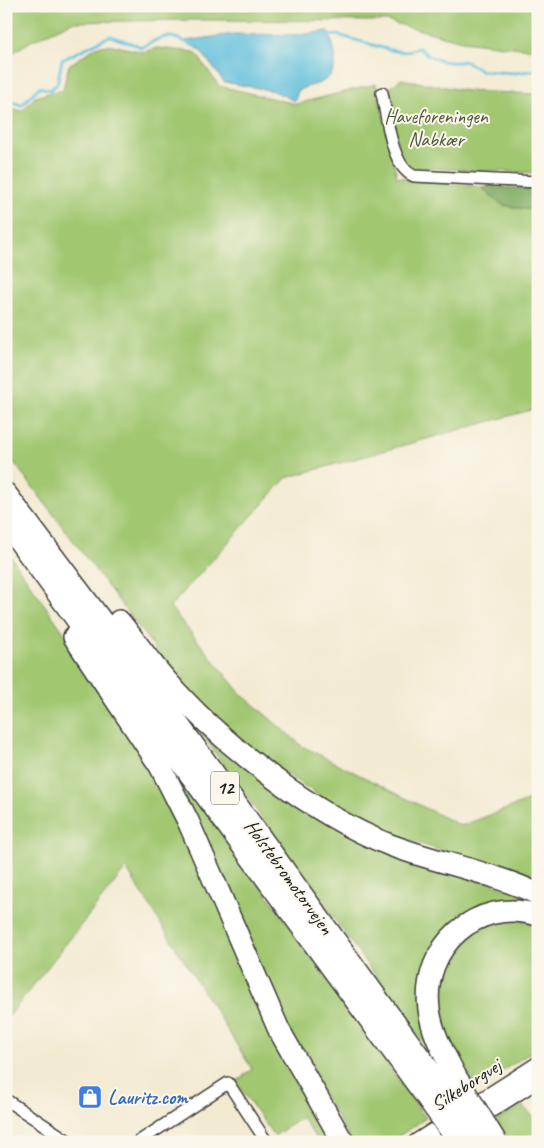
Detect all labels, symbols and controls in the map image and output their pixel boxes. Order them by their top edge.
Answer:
park label: Haveforeningen Nabkær [384,104,489,152]
road number: 12 [211,771,239,804]
street label: Holstebromotorvejen [239,814,340,940]
street label: Silkeborgvej [426,1052,507,1117]
shop icon: Lauritz.com [77,1084,103,1110]
place label: Lauritz.com [108,1085,189,1110]

